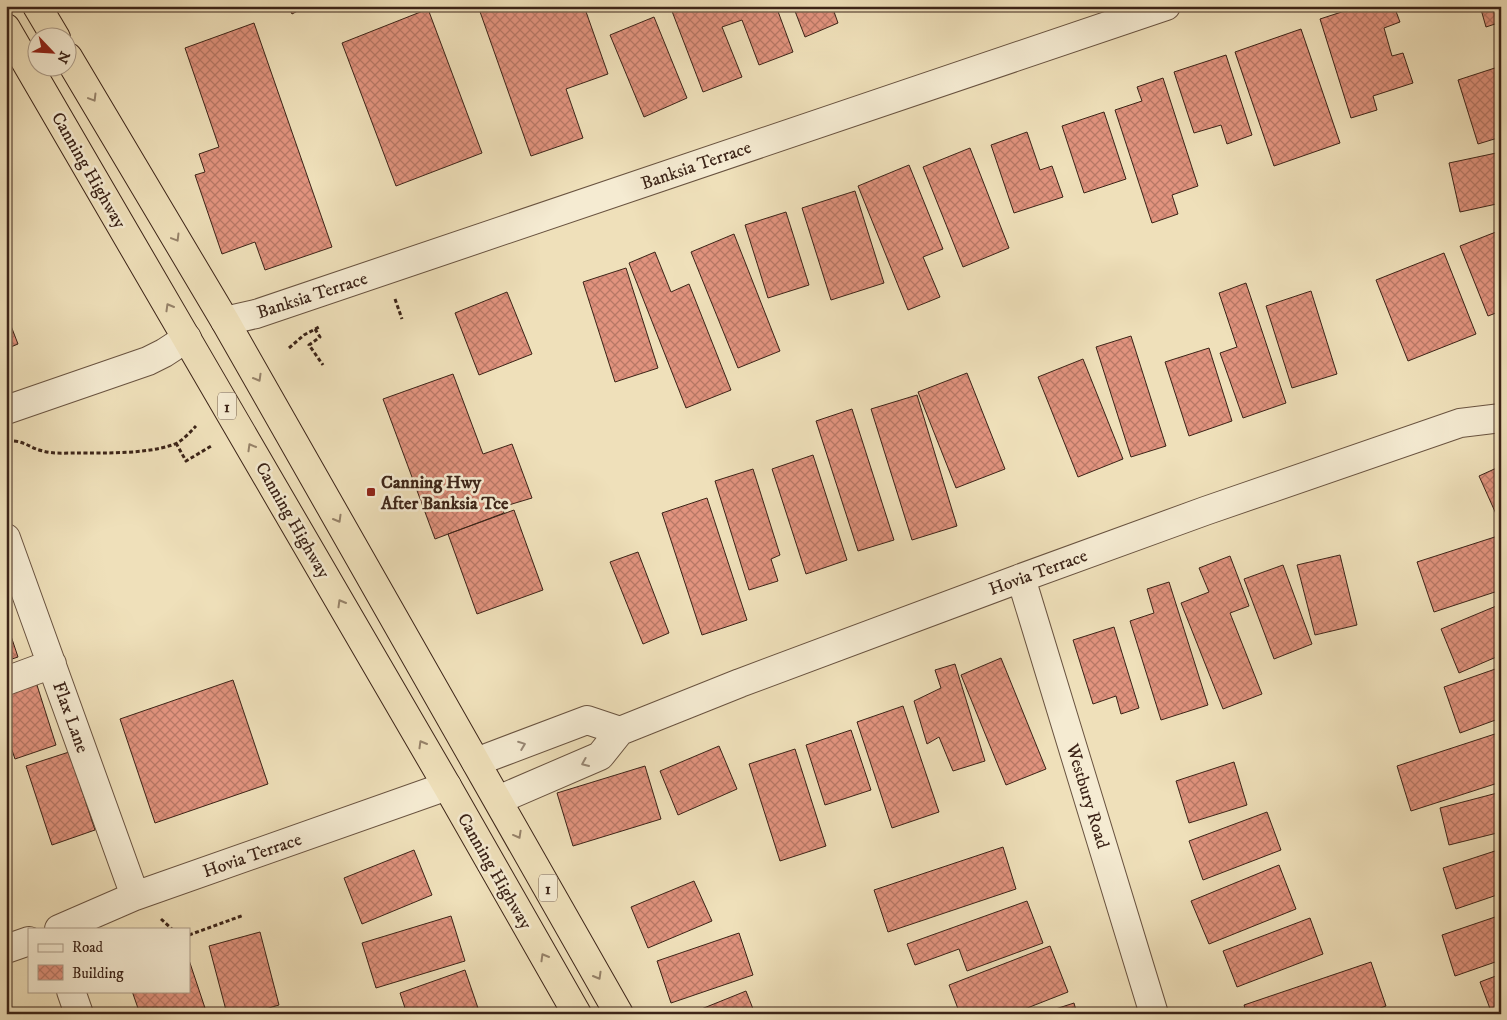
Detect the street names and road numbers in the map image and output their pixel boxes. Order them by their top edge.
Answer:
street label: Canning Highway [46,108,131,233]
street label: Banksia Terrace [638,137,754,195]
street label: Banksia Terrace [254,268,370,324]
road number: 1 [218,392,236,420]
street label: Canning Highway [250,458,335,583]
street label: Hovia Terrace [986,545,1091,601]
street label: Flax Lane [47,679,93,756]
street label: Westbury Road [1060,740,1113,851]
street label: Canning Highway [452,809,537,934]
street label: Hovia Terrace [200,829,305,883]
road number: 1 [539,874,557,901]

